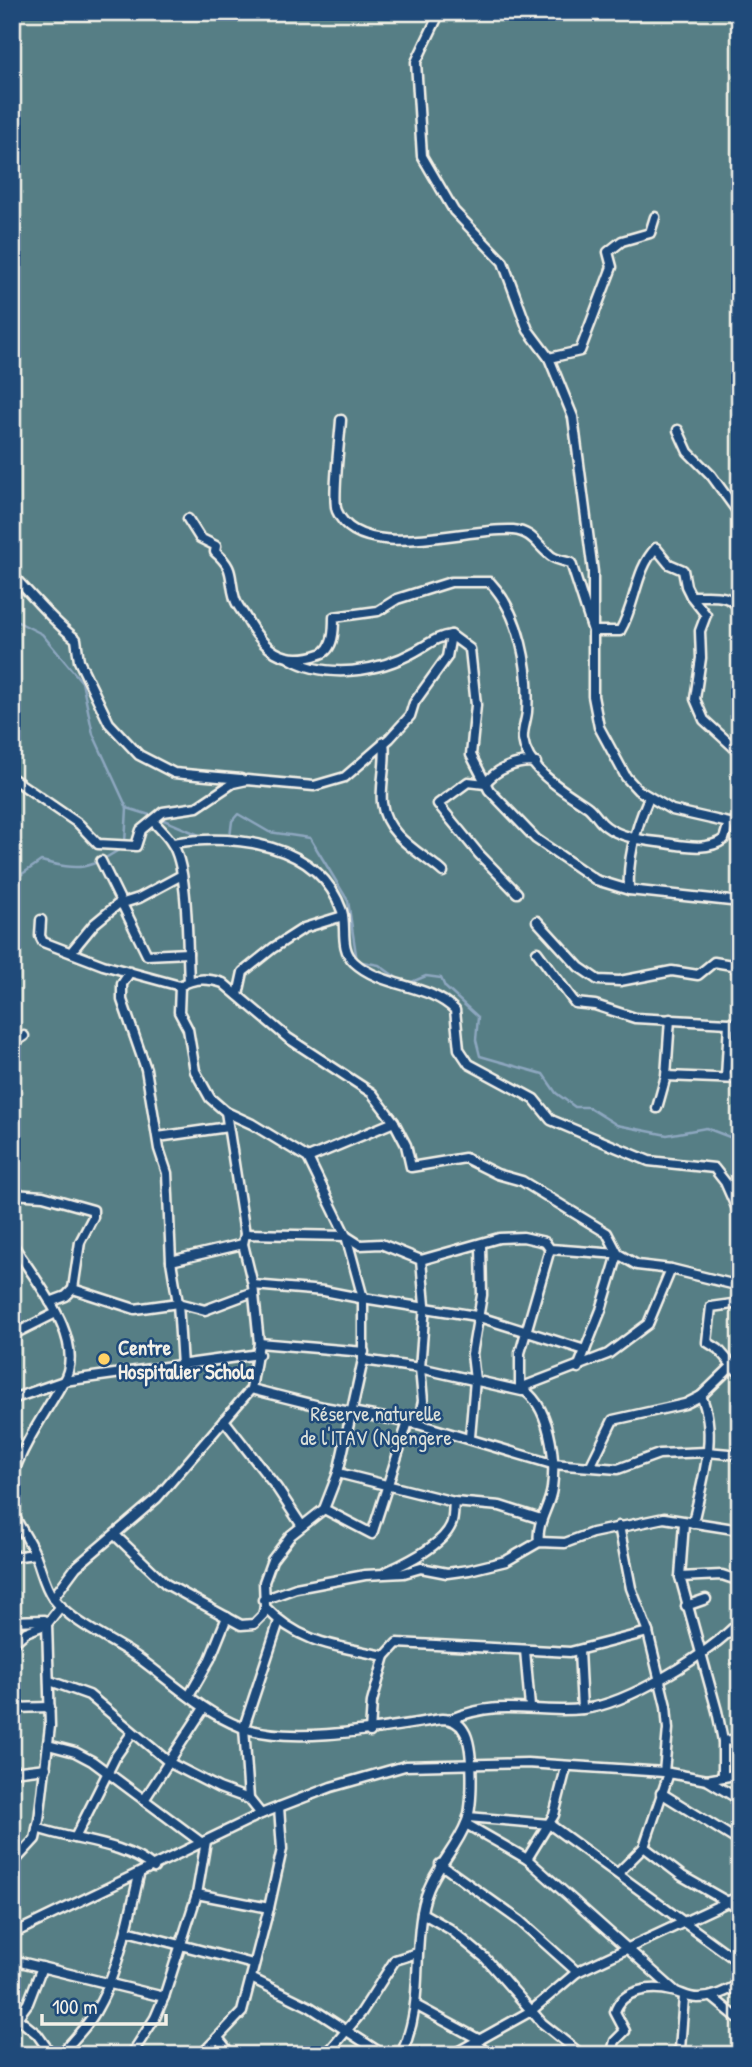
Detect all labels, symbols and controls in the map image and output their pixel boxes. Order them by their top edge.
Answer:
place label: Centre Hospitalier Schola [118,1333,255,1387]
marker: Centre Hospitalier Schola [96,1351,112,1367]
park label: Réserve naturelle de l'ITAV (Ngengere [300,1399,452,1452]
scale bar [42,1983,166,2027]
text: 100 m [52,1992,98,2021]

